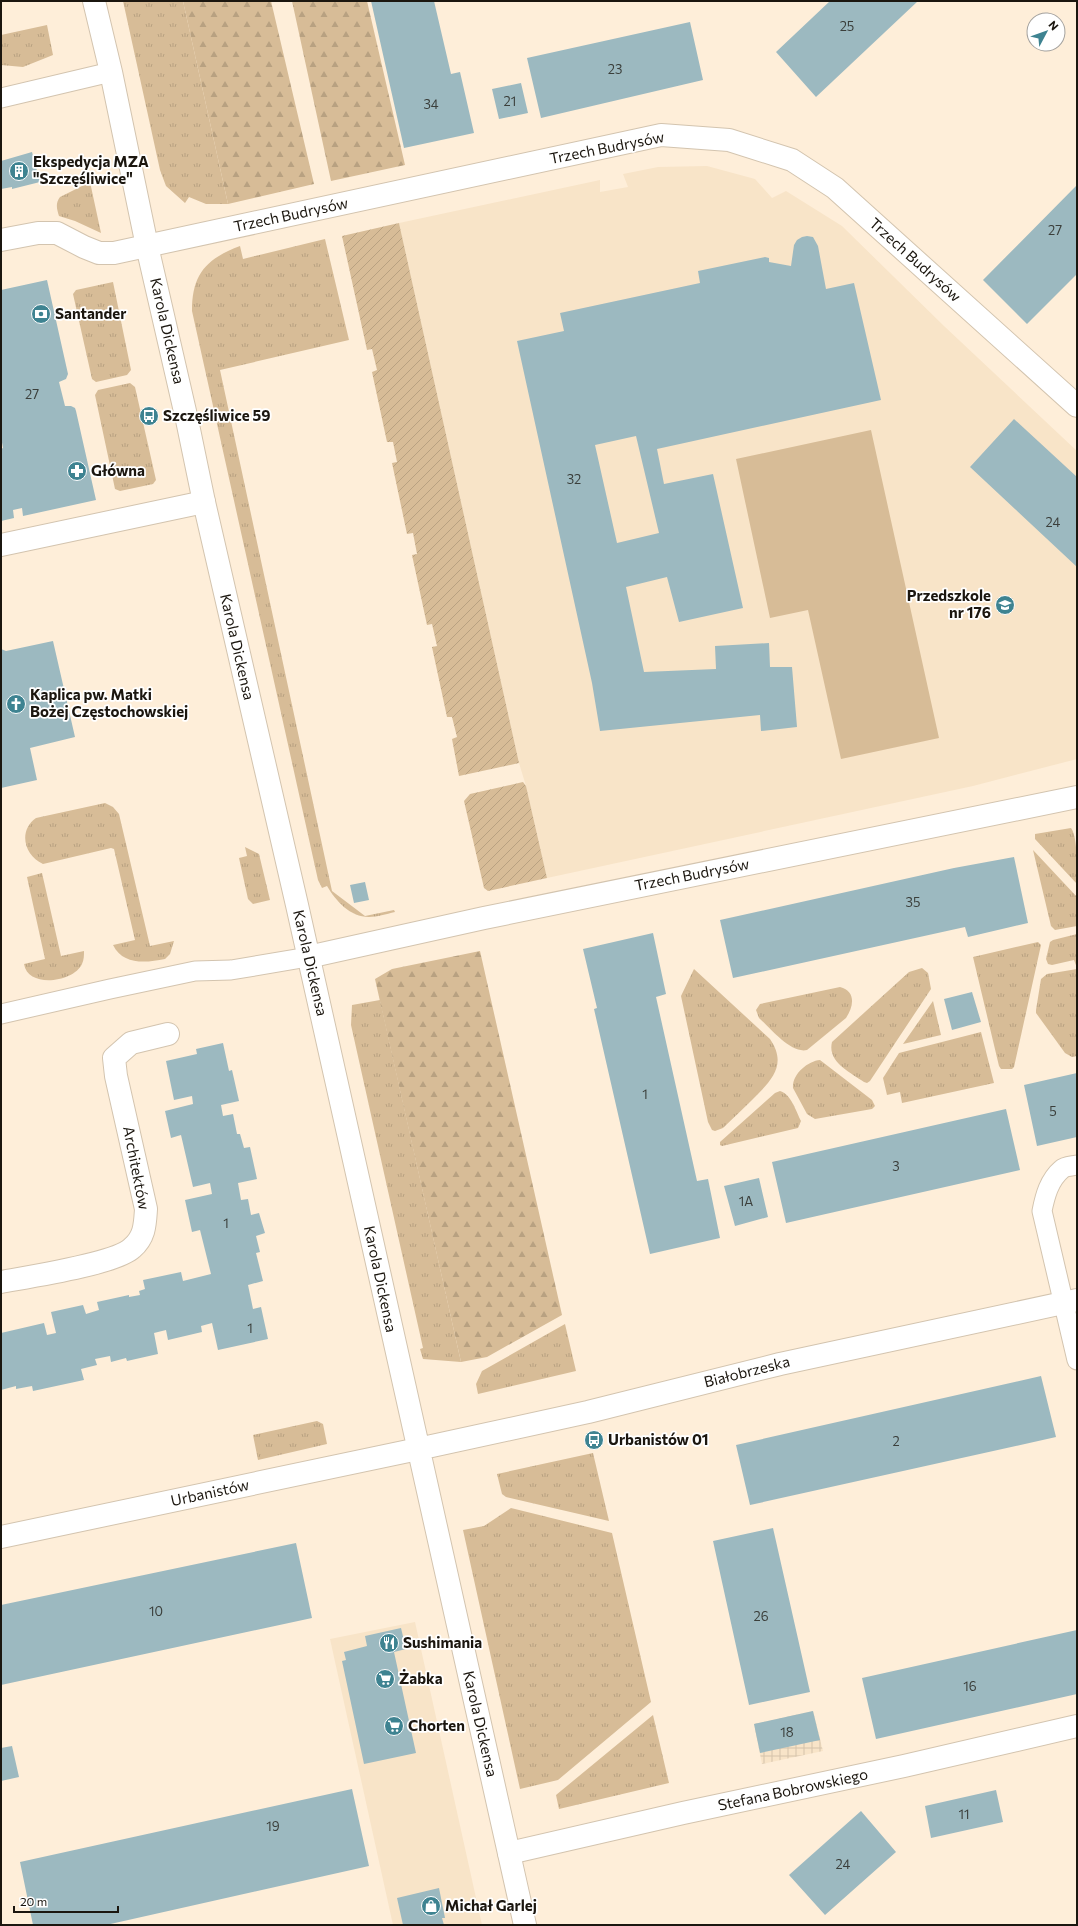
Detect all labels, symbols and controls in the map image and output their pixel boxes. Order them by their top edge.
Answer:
north arrow [1026,12,1066,52]
house number: 25 [840,18,854,34]
text: N [1046,18,1062,32]
house number: 23 [608,61,622,77]
house number: 21 [504,93,516,109]
house number: 34 [423,96,439,112]
street label: Trzech Budrysów [548,127,666,167]
place label: Ekspedycja MZA "Szczęśliwice" [33,152,149,187]
building icon: Ekspedycja MZA "Szczęśliwice" [8,160,30,182]
street label: Trzech Budrysów [232,193,350,235]
street label: Trzech Budrysów [866,214,965,305]
house number: 27 [1048,222,1062,238]
street label: Karola Dickensa [147,276,189,386]
bank icon: Santander [30,303,52,325]
place label: Santander [55,304,126,322]
house number: 27 [25,386,39,402]
bus stop icon: Szczęśliwice 59 [138,405,160,427]
place label: Szczęśliwice 59 [163,406,270,424]
pharmacy icon: Główna [66,460,88,482]
place label: Główna [91,461,145,479]
house number: 32 [567,471,581,487]
house number: 24 [1046,514,1061,530]
place label: Przedszkole nr 176 [907,586,991,621]
street label: Karola Dickensa [217,592,259,702]
school or university icon: Przedszkole nr 176 [994,594,1016,616]
place label: Kaplica pw. Matki Bożej Częstochowskiej [30,685,188,720]
church icon: Kaplica pw. Matki Bożej Częstochowskiej [5,693,27,715]
street label: Trzech Budrysów [633,854,751,894]
house number: 35 [906,894,920,910]
street label: Karola Dickensa [290,908,332,1018]
house number: 1 [642,1086,648,1102]
house number: 5 [1049,1103,1057,1119]
street label: Architektów [120,1124,154,1211]
house number: 3 [892,1158,900,1174]
house number: 1A [739,1193,753,1209]
house number: 1 [223,1215,229,1231]
street label: Karola Dickensa [361,1224,401,1334]
house number: 1 [247,1320,253,1336]
street label: Białobrzeska [702,1352,792,1390]
bus stop icon: Urbanistów 01 [583,1429,605,1451]
place label: Urbanistów 01 [608,1430,709,1448]
house number: 2 [892,1433,900,1449]
street label: Urbanistów [169,1475,251,1509]
house number: 10 [149,1603,163,1619]
house number: 26 [753,1608,769,1624]
restaurant icon: Sushimania [378,1632,400,1654]
place label: Sushimania [403,1633,482,1651]
supermarket icon: Żabka [374,1668,396,1690]
place label: Żabka [399,1669,443,1687]
street label: Karola Dickensa [460,1669,502,1779]
house number: 16 [963,1678,977,1694]
supermarket icon: Chorten [383,1715,405,1737]
place label: Chorten [408,1716,465,1734]
house number: 18 [780,1724,794,1740]
street label: Stefana Bobrowskiego [716,1764,870,1814]
house number: 11 [958,1806,970,1822]
house number: 19 [266,1818,280,1834]
house number: 24 [836,1856,851,1872]
scale bar [14,1888,118,1914]
text: 20 m [20,1894,47,1908]
shop icon: Michał Garlej [420,1895,442,1917]
place label: Michał Garlej [445,1896,537,1914]

